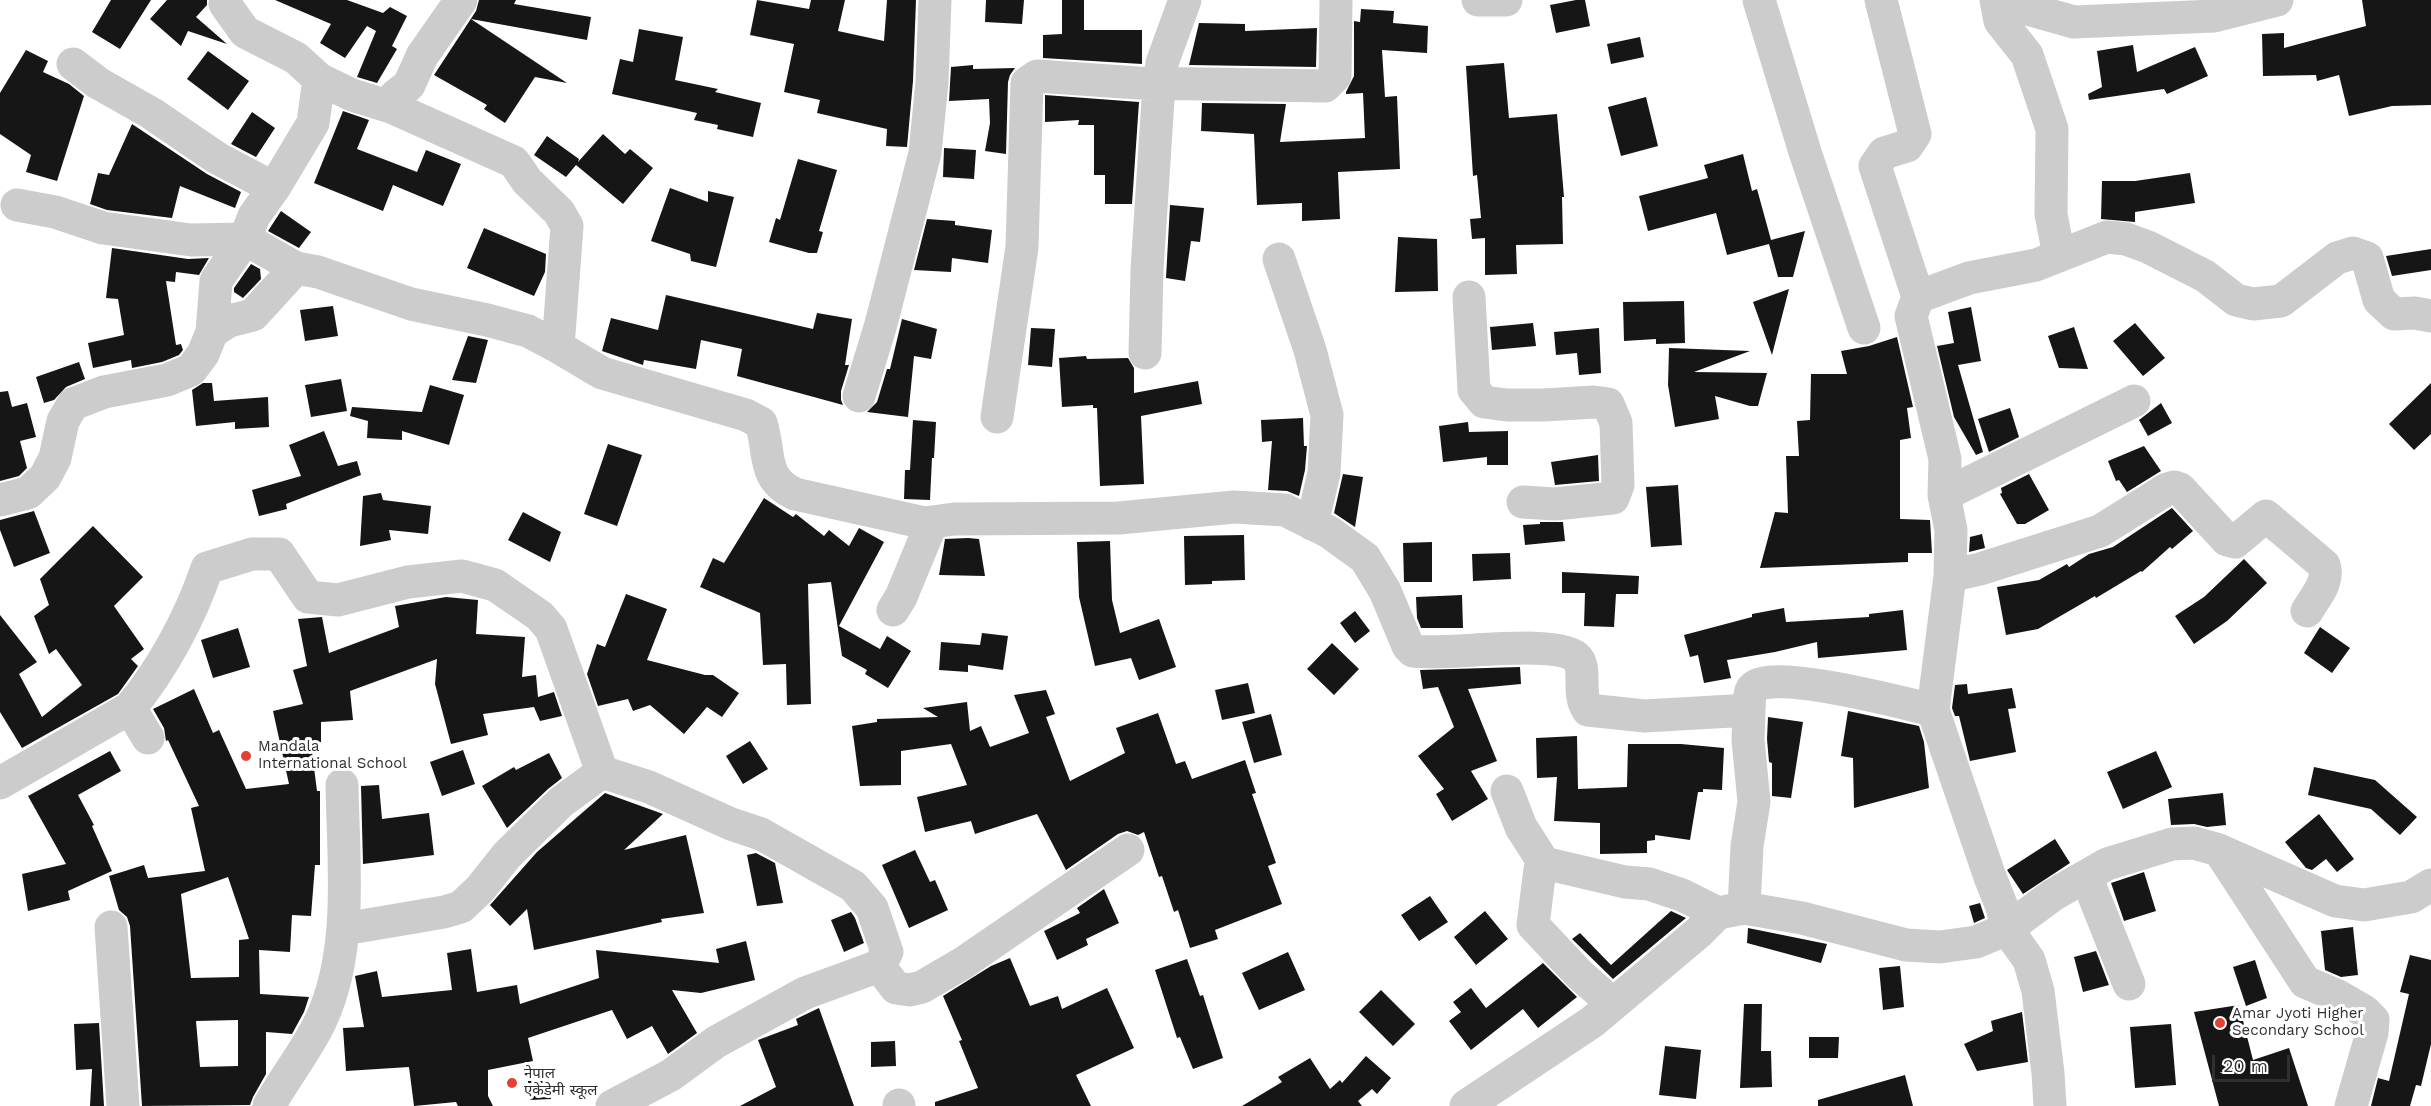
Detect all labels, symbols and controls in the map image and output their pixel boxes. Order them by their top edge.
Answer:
place label: Mandala International School [258,738,407,773]
marker: Mandala International School [239,749,253,763]
place label: Amar Jyoti Higher Secondary School [2232,1005,2364,1040]
marker: Amar Jyoti Higher Secondary School [2213,1016,2227,1030]
scale bar [2215,1043,2293,1081]
text: 20 m [2223,1055,2268,1076]
place label: नेपाल एकेडेमी स्कूल [524,1065,597,1100]
marker: नेपाल एकेडेमी स्कूल [505,1076,519,1090]

